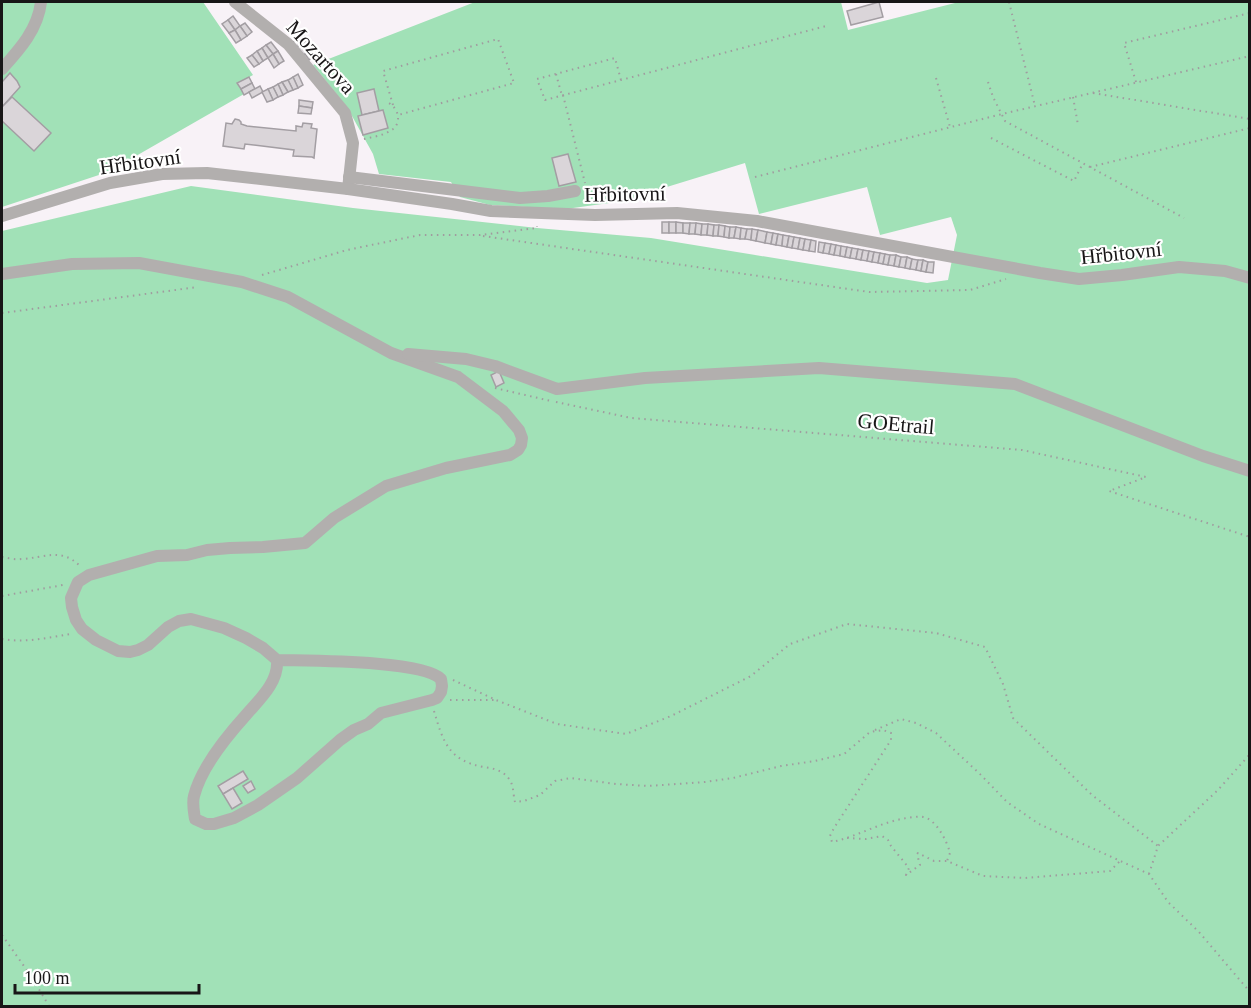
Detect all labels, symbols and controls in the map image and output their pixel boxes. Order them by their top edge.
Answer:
street label: Mozartova [282,15,361,99]
street label: Hřbitovní [98,144,182,180]
street label: Hřbitovní [584,181,666,207]
street label: Hřbitovní [1079,237,1163,269]
street label: GOEtrail [857,409,936,439]
scale bar [15,957,200,995]
text: 100 m [24,968,70,988]

